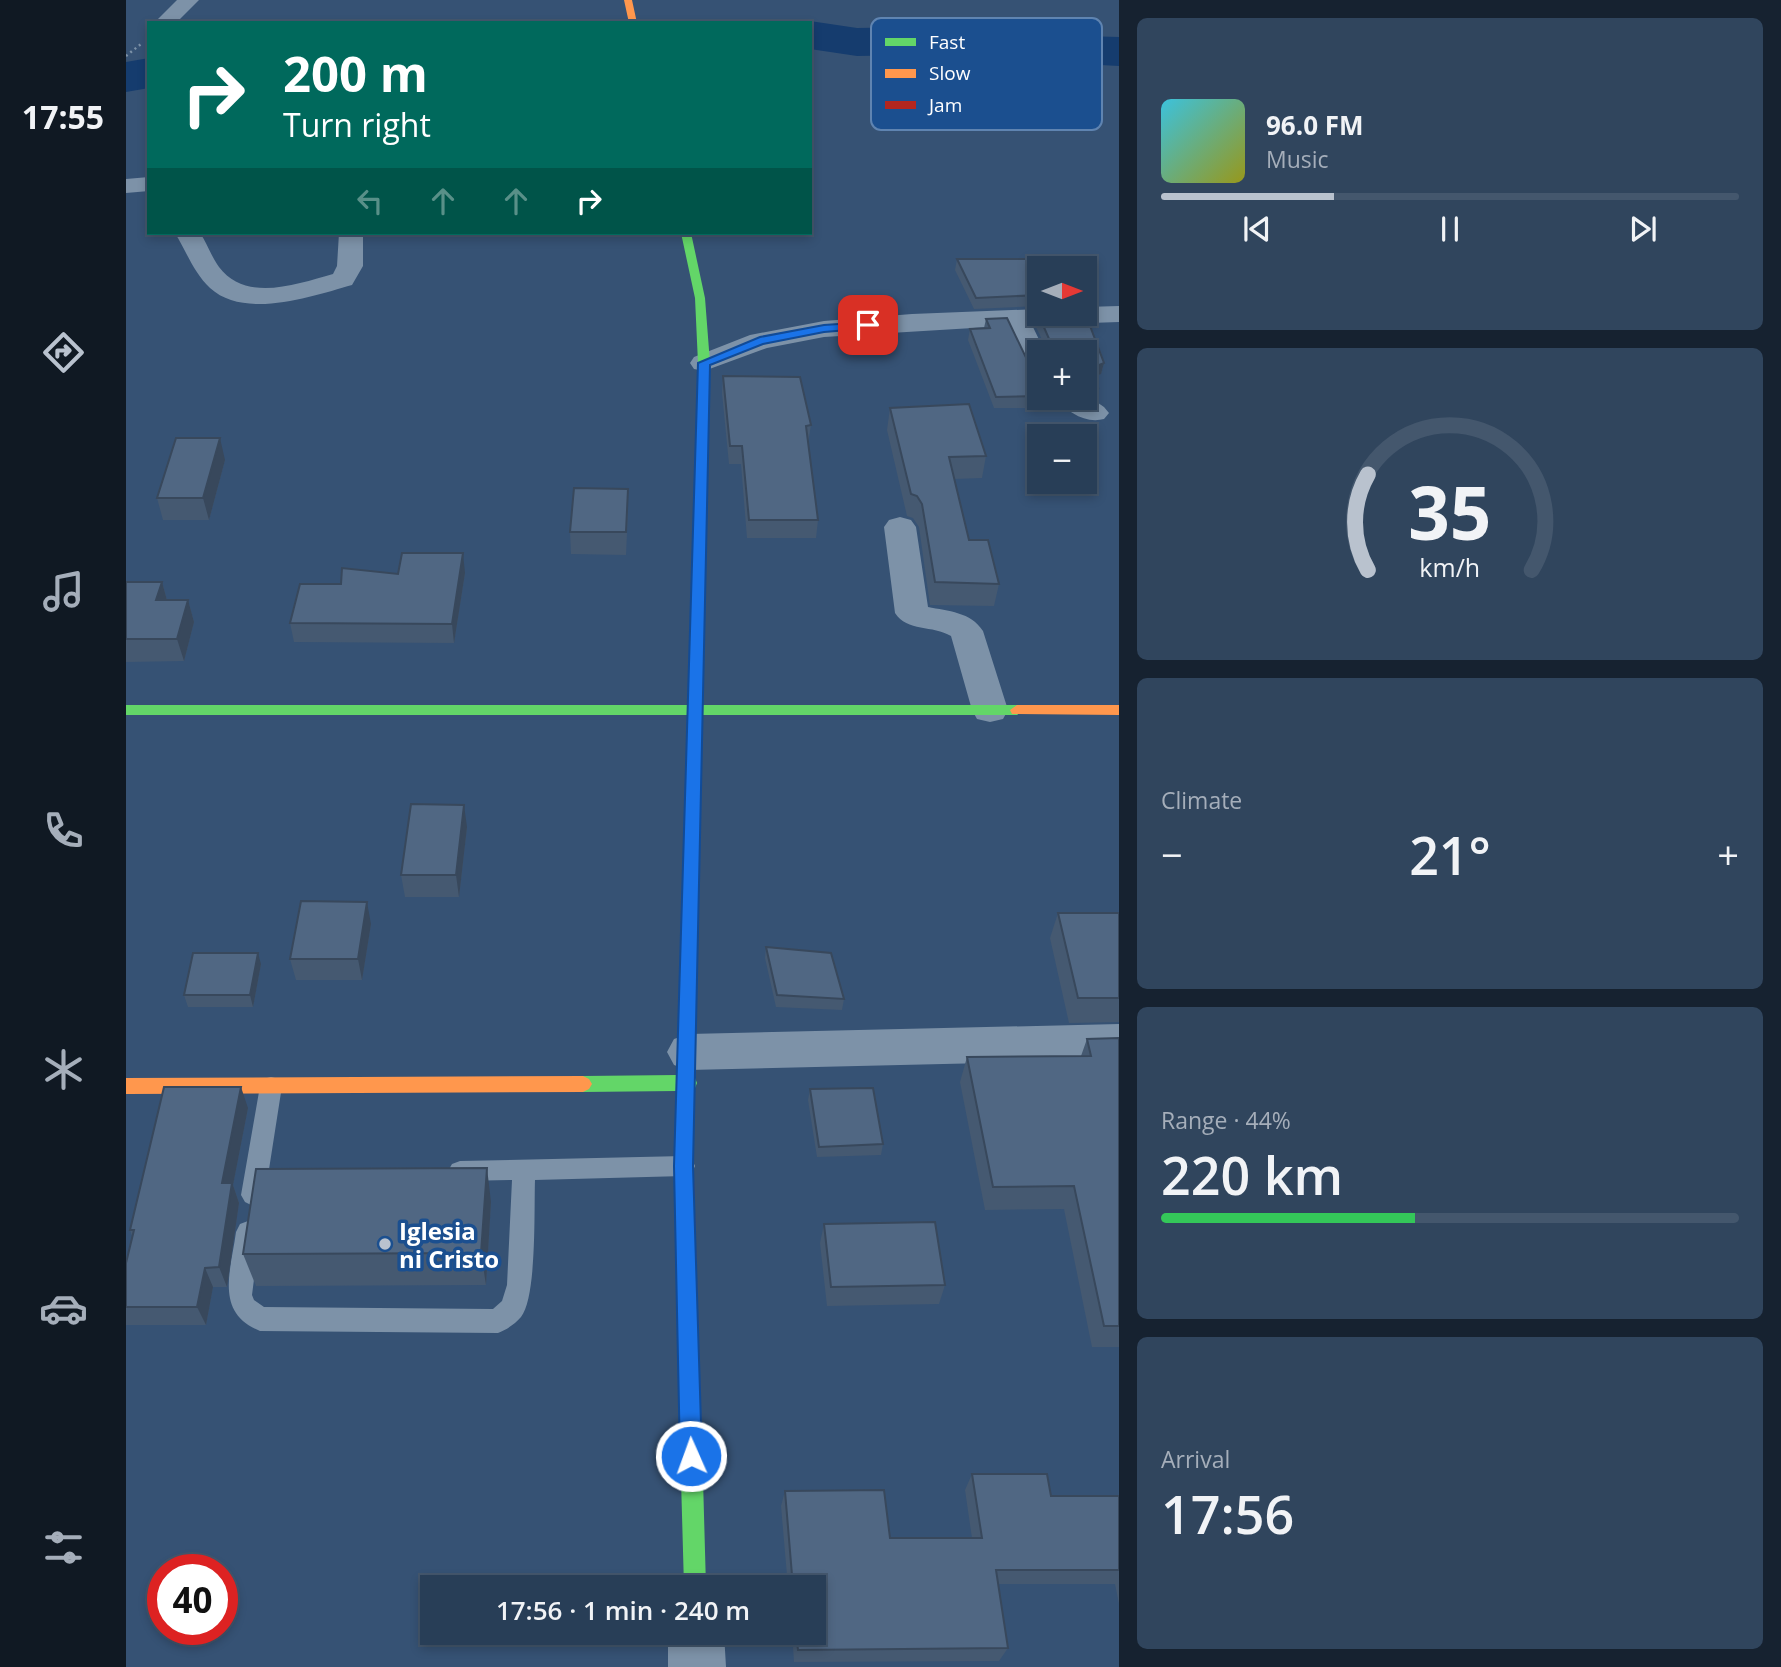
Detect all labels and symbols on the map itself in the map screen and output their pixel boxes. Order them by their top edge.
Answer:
legend [871,18,1102,130]
text: Fast [929,29,965,55]
text: Slow [929,60,971,86]
text: Jam [927,92,962,118]
north arrow [1027,256,1097,326]
pin [838,295,898,355]
place label: Iglesia ni Cristo [399,1214,499,1275]
marker: Iglesia ni Cristo [377,1236,393,1252]
position arrow [654,1419,728,1493]
speed limit sign: 40 [147,1554,238,1645]

